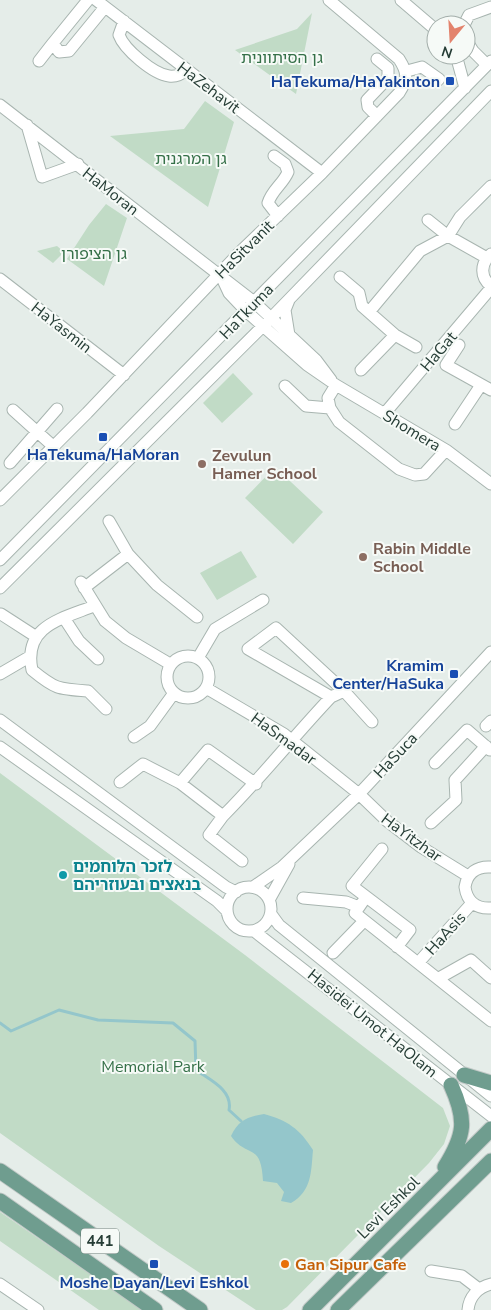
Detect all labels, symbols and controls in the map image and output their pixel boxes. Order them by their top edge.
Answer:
north arrow [426,15,476,65]
text: N [439,41,455,63]
park label: גן הסיתוונית [241,47,323,69]
street label: HaZehavit [172,57,245,119]
place label: HaTekuma/HaYakinton [271,71,440,93]
marker: HaTekuma/HaYakinton [444,75,456,87]
park label: גן המרגנית [155,148,227,170]
street label: HaMoran [77,163,143,221]
street label: HaSitvanit [210,215,279,284]
park label: גן הציפורן [61,243,127,265]
street label: HaTkuma [215,279,279,344]
street label: HaYasmin [26,297,96,359]
street label: HaGat [415,327,462,376]
street label: Shomera [378,405,445,457]
marker: HaTekuma/HaMoran [97,431,109,443]
place label: HaTekuma/HaMoran [27,444,179,466]
place label: Zevulun Hamer School [212,445,317,485]
marker: Zevulun Hamer School [196,458,208,470]
place label: Rabin Middle School [373,538,471,578]
marker: Rabin Middle School [357,551,369,563]
place label: Kramim Center/HaSuka [332,655,444,695]
marker: Kramim Center/HaSuka [448,668,460,680]
street label: HaSmadar [246,708,321,770]
street label: HaSuca [369,728,423,783]
street label: HaYitzhar [377,808,446,868]
place label: לזכר הלוחמים בנאצים ובעוזריהם [73,856,201,896]
marker: לזכר הלוחמים בנאצים ובעוזריהם [57,869,69,881]
street label: HaAsis [420,907,471,960]
street label: Hasidei Umot HaOlam [303,964,442,1083]
park label: Memorial Park [101,1056,206,1078]
street label: Levi Eshkol [352,1171,425,1244]
road number: 441 [81,1228,119,1254]
place label: Gan Sipur Cafe [295,1254,407,1276]
marker: Moshe Dayan/Levi Eshkol [148,1258,160,1270]
marker: Gan Sipur Cafe [279,1258,291,1270]
place label: Moshe Dayan/Levi Eshkol [59,1272,249,1294]

